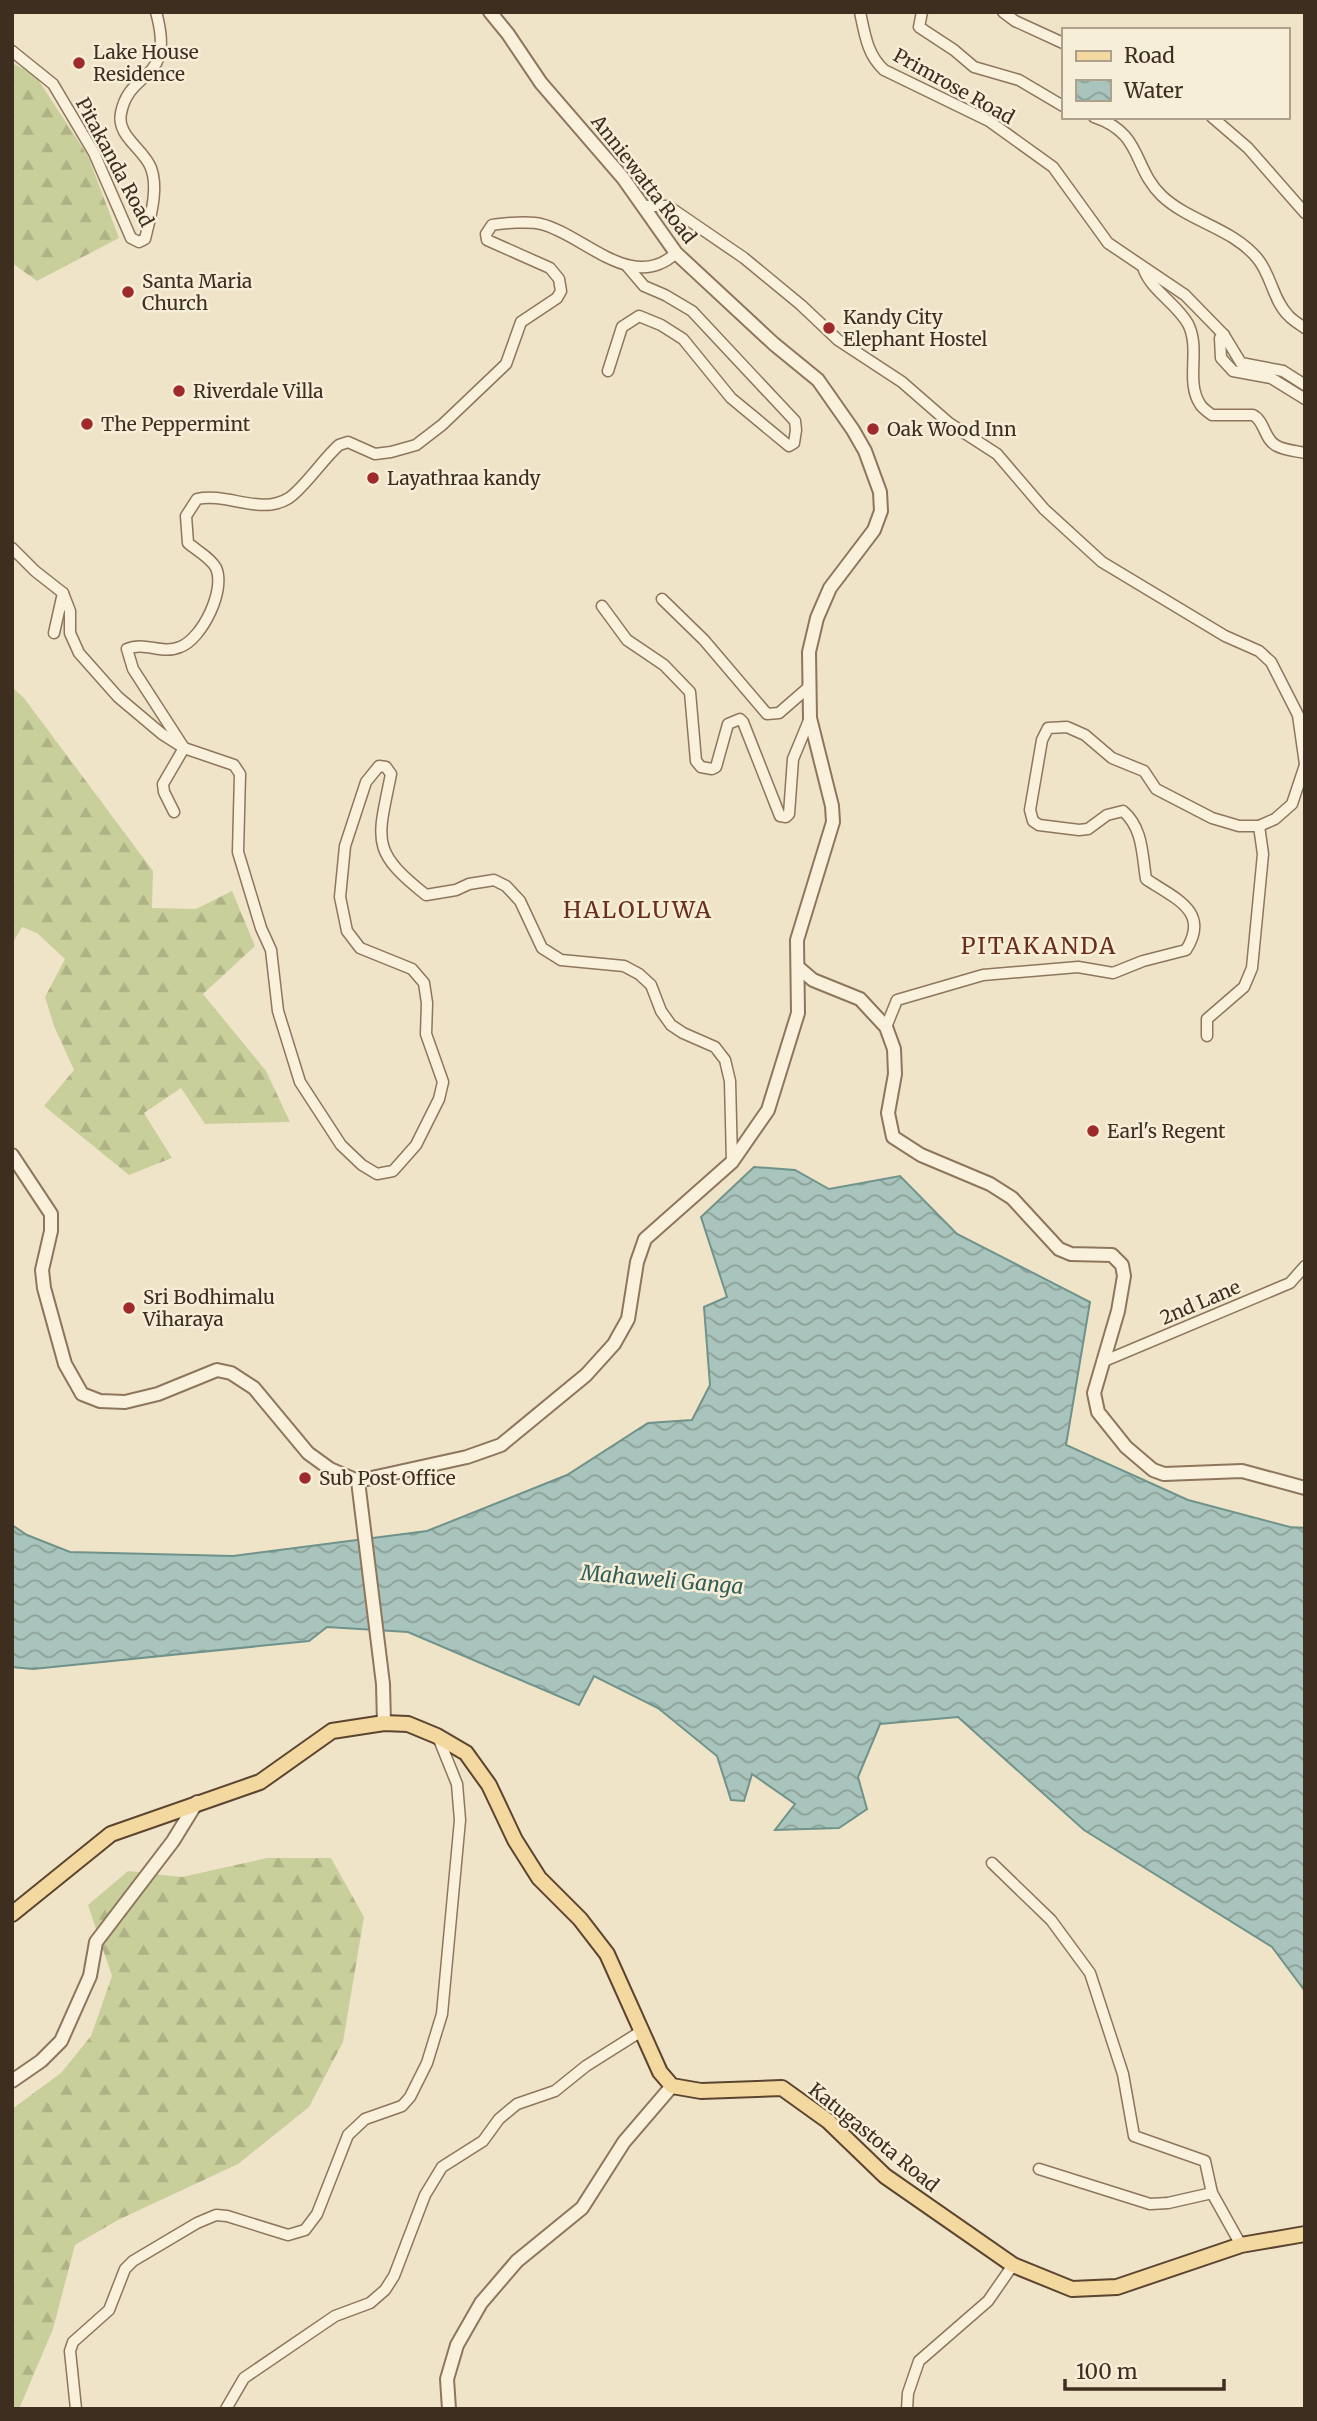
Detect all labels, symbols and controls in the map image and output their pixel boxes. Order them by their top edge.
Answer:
legend [1062,28,1289,119]
place label: Lake House Residence [93,40,199,86]
text: Road [1124,42,1175,69]
street label: Primrose Road [889,43,1019,129]
marker: Lake House Residence [71,55,87,71]
text: Water [1123,77,1183,104]
street label: Pitakanda Road [71,93,159,231]
street label: Anniewatta Road [586,109,702,248]
place label: Santa Maria Church [142,269,252,315]
marker: Santa Maria Church [120,284,136,300]
place label: Kandy City Elephant Hostel [843,305,988,351]
marker: Kandy City Elephant Hostel [821,320,837,336]
place label: Riverdale Villa [193,379,323,403]
marker: Riverdale Villa [171,383,187,399]
place label: The Peppermint [101,412,251,436]
marker: The Peppermint [79,416,95,432]
place label: Oak Wood Inn [887,417,1017,441]
marker: Oak Wood Inn [865,421,881,437]
place label: Layathraa kandy [387,466,541,490]
marker: Layathraa kandy [365,470,381,486]
district label: HALOLUWA [563,895,713,924]
district label: PITAKANDA [961,931,1117,960]
place label: Earl's Regent [1107,1119,1226,1143]
marker: Earl's Regent [1085,1123,1101,1139]
street label: 2nd Lane [1156,1274,1244,1330]
place label: Sri Bodhimalu Viharaya [142,1285,275,1331]
marker: Sri Bodhimalu Viharaya [121,1300,137,1316]
place label: Sub Post Office [319,1466,456,1490]
marker: Sub Post Office [297,1470,313,1486]
water label: Mahaweli Ganga [579,1559,744,1600]
street label: Katugastota Road [804,2077,944,2197]
scale bar [1065,2348,1224,2392]
text: 100 m [1076,2358,1138,2385]

